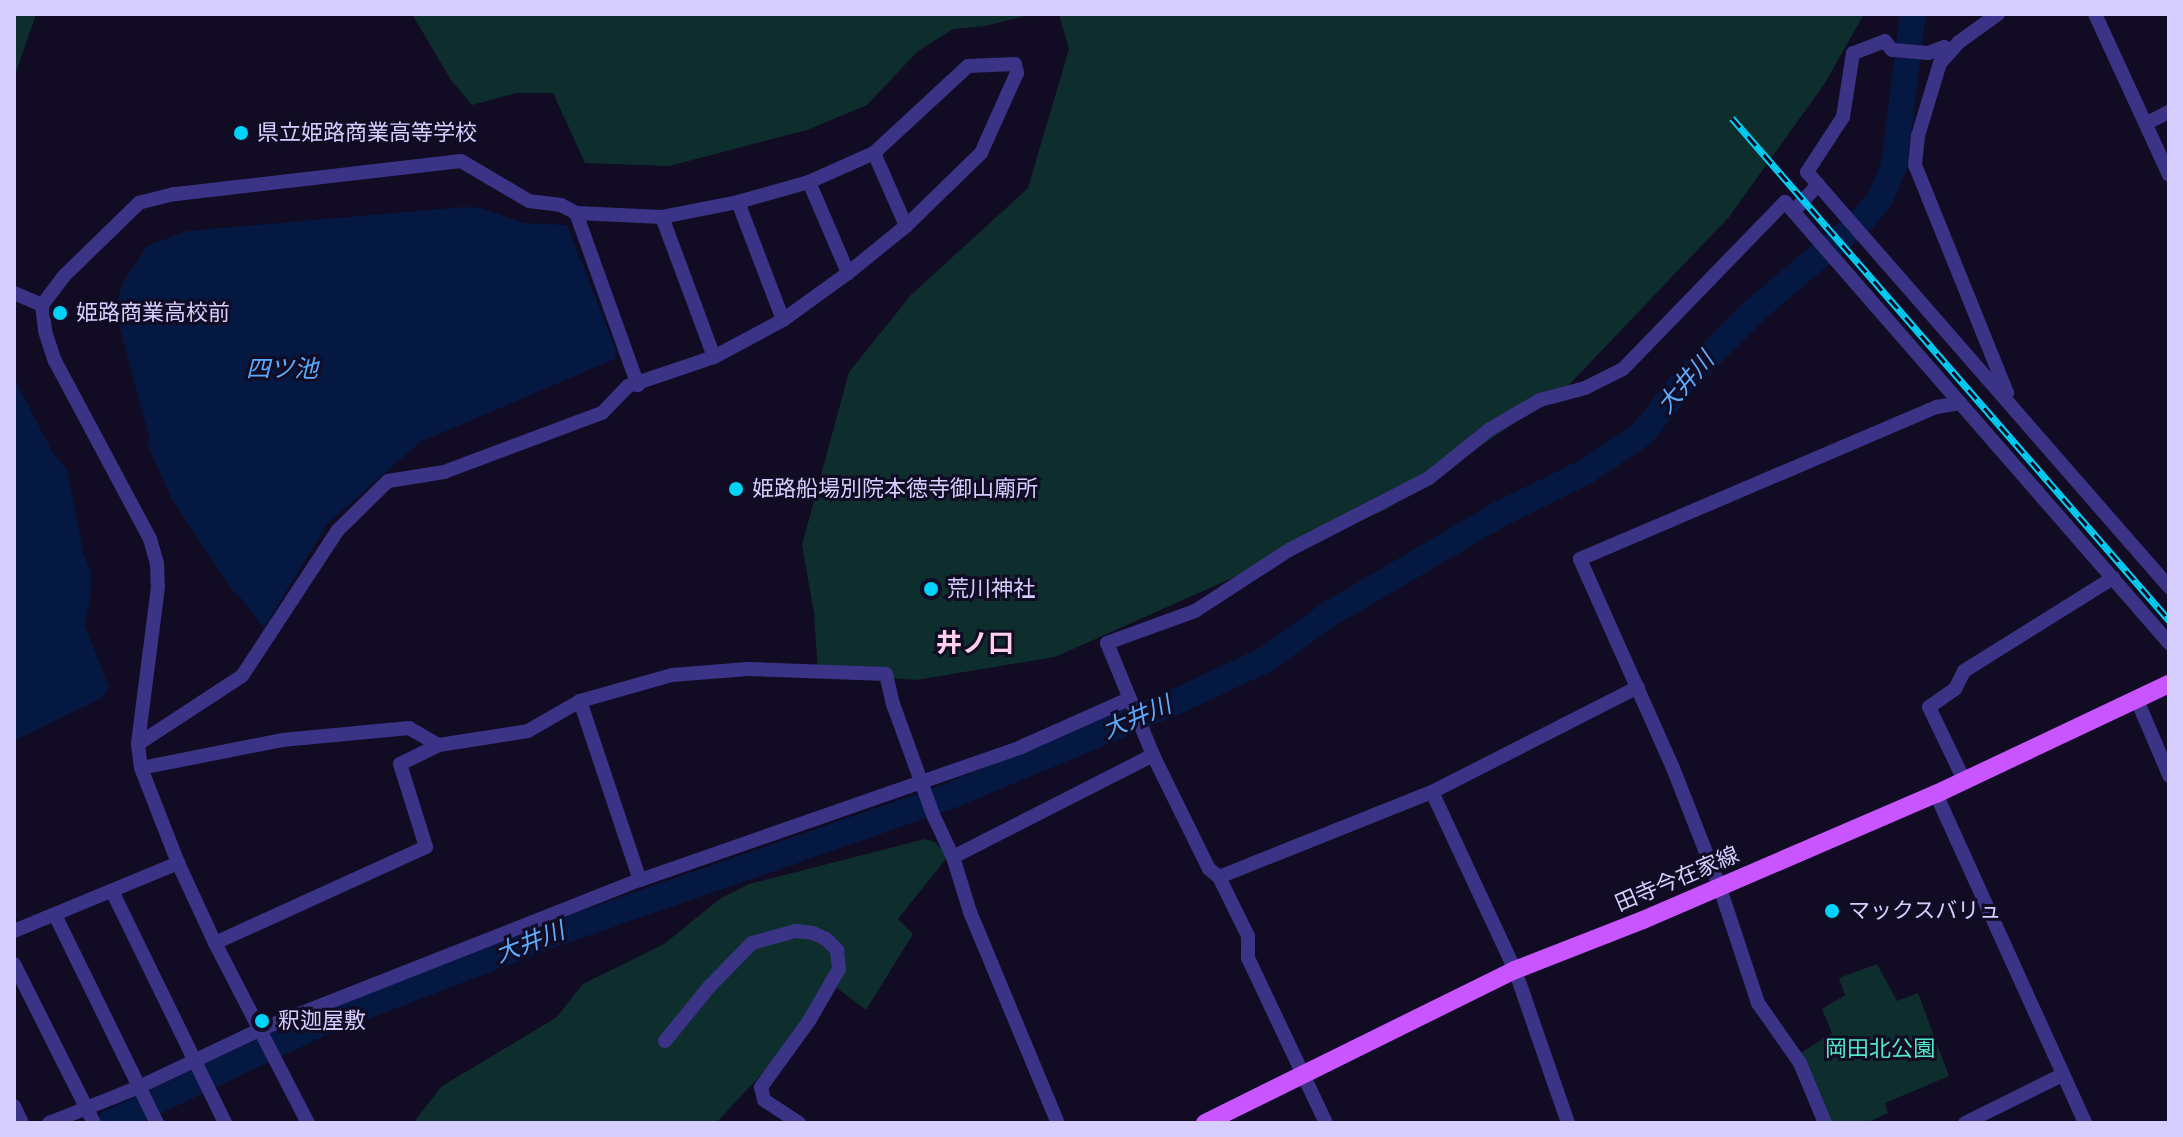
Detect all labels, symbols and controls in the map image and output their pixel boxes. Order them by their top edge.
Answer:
place label: 県立姫路商業高等学校 [257,120,477,146]
marker: 県立姫路商業高等学校 [232,124,250,142]
place label: 姫路商業高校前 [76,300,230,326]
marker: 姫路商業高校前 [51,304,69,322]
water label: 大井川 [1652,346,1720,420]
water label: 四ツ池 [246,356,318,384]
place label: 姫路船場別院本徳寺御山廟所 [752,476,1038,502]
marker: 姫路船場別院本徳寺御山廟所 [727,480,745,498]
place label: 荒川神社 [947,576,1035,602]
marker: 荒川神社 [922,580,940,598]
district label: 井ノ口 [936,628,1014,660]
water label: 大井川 [1098,691,1176,745]
street label: 田寺今在家線 [1611,841,1743,917]
place label: マックスバリュ [1848,898,2002,924]
marker: マックスバリュ [1823,902,1841,920]
water label: 大井川 [491,917,569,969]
place label: 釈迦屋敷 [278,1008,366,1034]
marker: 釈迦屋敷 [253,1012,271,1030]
park label: 岡田北公園 [1825,1036,1935,1062]

